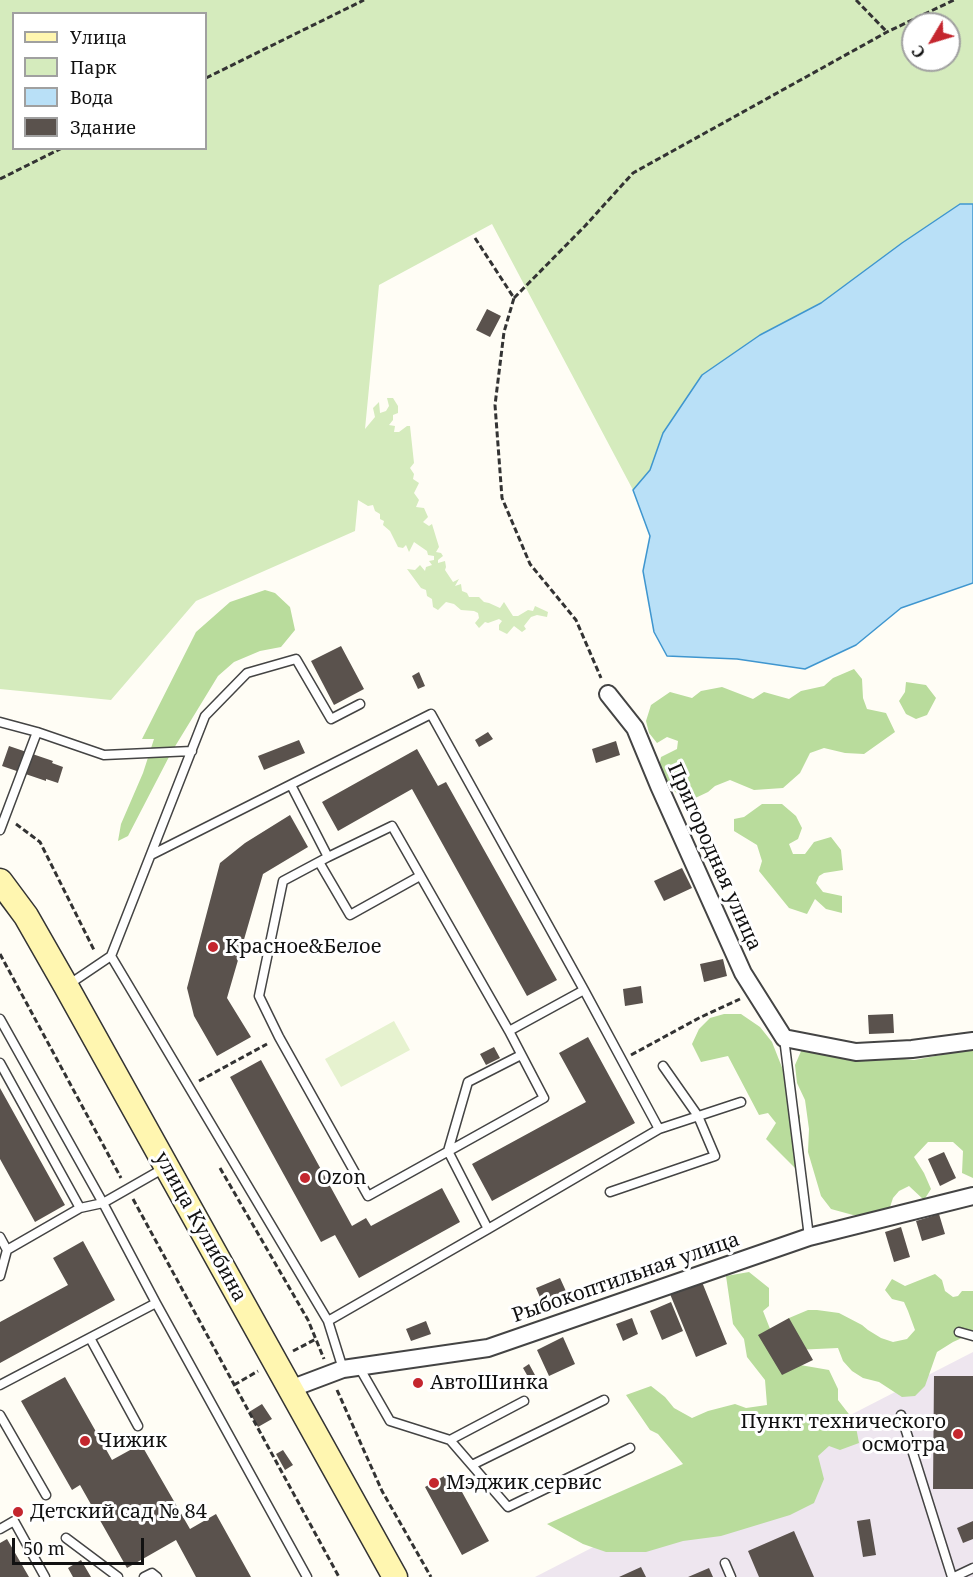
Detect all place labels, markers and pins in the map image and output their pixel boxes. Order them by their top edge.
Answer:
place label: Красное&Белое [225,935,381,959]
marker: Красное&Белое [206,940,220,954]
place label: Ozon [317,1166,366,1190]
marker: Ozon [298,1171,312,1185]
place label: АвтоШинка [430,1371,549,1395]
marker: АвтоШинка [411,1376,425,1390]
place label: Пункт технического осмотра [740,1410,946,1457]
marker: Пункт технического осмотра [951,1427,965,1441]
place label: Чижик [97,1429,167,1453]
marker: Чижик [78,1434,92,1448]
place label: Мэджик сервис [446,1471,602,1495]
marker: Мэджик сервис [427,1476,441,1490]
place label: Детский сад № 84 [30,1500,207,1524]
marker: Детский сад № 84 [11,1505,25,1519]

